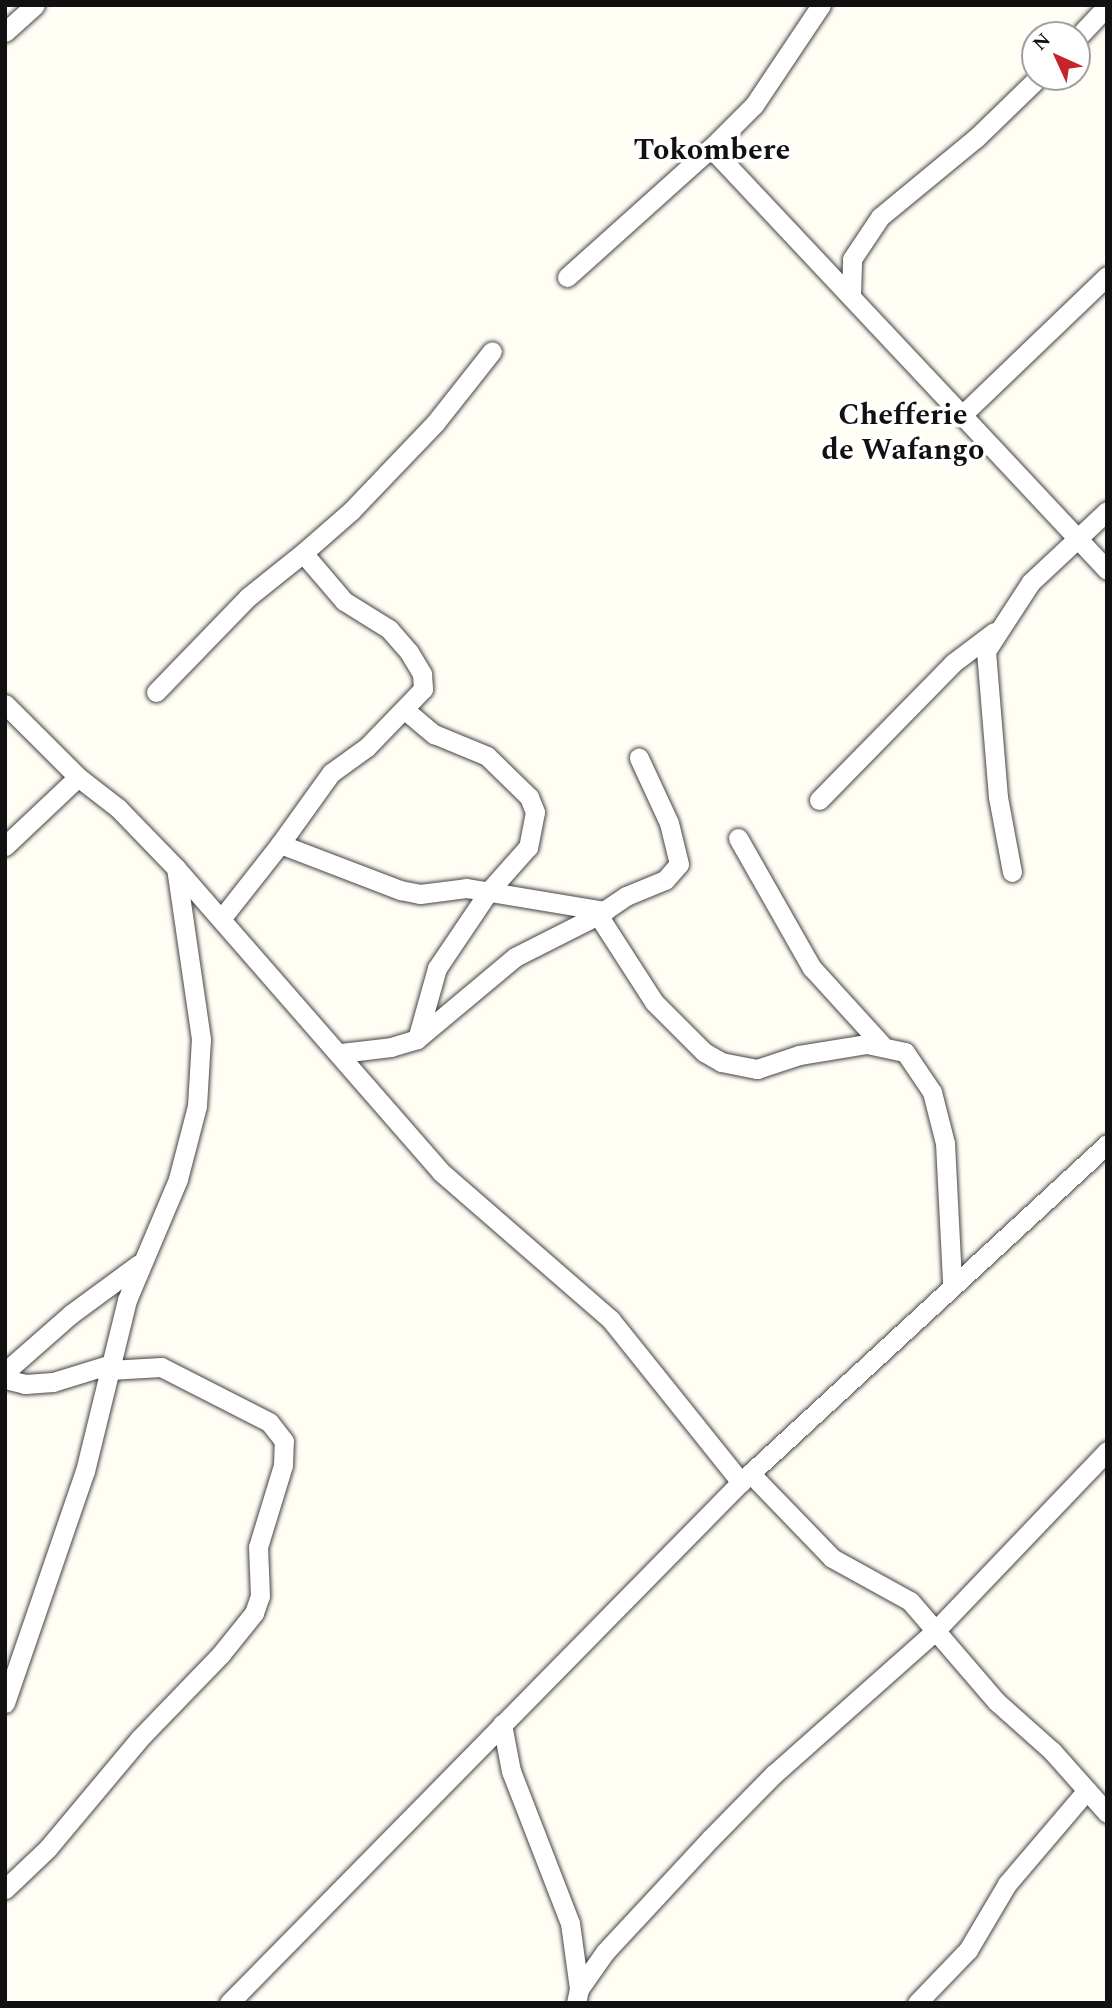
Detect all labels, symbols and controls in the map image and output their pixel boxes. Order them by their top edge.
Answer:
north arrow [1021,21,1091,91]
text: N [1026,26,1058,58]
district label: Tokombere [634,132,790,168]
district label: Chefferie de Wafango [821,397,985,467]

